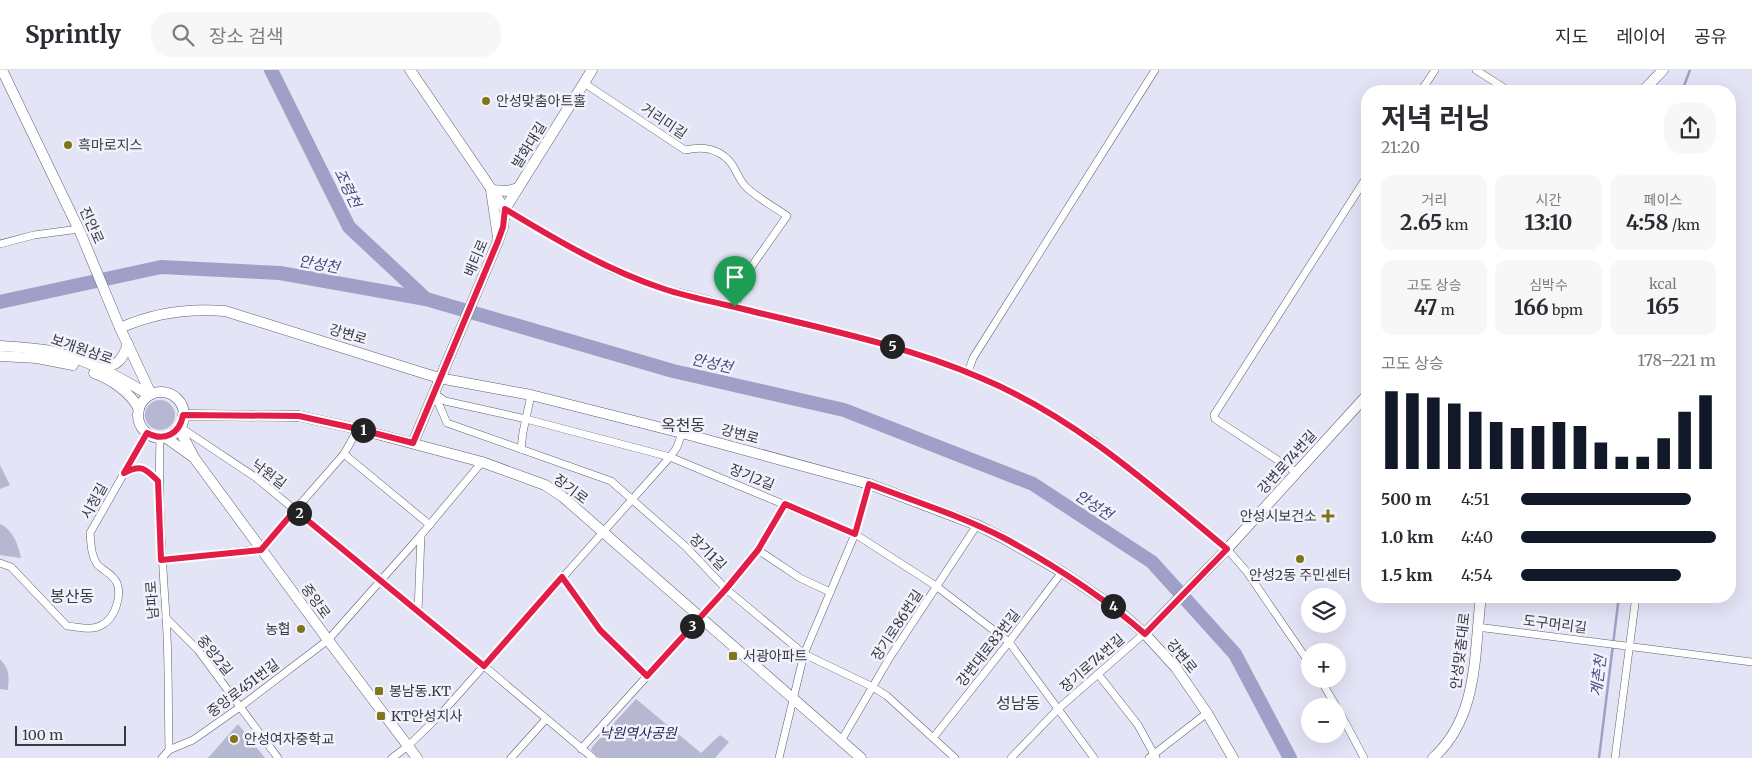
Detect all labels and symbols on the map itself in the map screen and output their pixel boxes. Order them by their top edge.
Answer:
place label: 안성맞춤아트홀 [496,92,586,110]
marker: 안성맞춤아트홀 [480,95,492,107]
street label: 거리미길 [638,99,690,143]
street label: 발화대길 [508,118,550,172]
place label: 흑마로지스 [78,136,143,154]
marker: 흑마로지스 [62,139,74,151]
water label: 조령천 [330,165,367,213]
street label: 진안로 [76,204,108,246]
street label: 배티로 [460,237,492,279]
water label: 안성천 [297,251,343,277]
pin [714,256,756,307]
street label: 강변로 [327,320,369,348]
street label: 보개원삼로 [49,330,115,368]
pin: 5 [880,334,904,358]
water label: 안성천 [690,349,736,377]
district label: 옥천동 [661,415,705,435]
pin: 1 [350,418,376,442]
street label: 강변로 [719,420,761,448]
street label: 강변로74번길 [1254,426,1320,498]
street label: 낙원길 [248,455,290,493]
street label: 장기2길 [727,460,777,494]
street label: 장기로 [550,470,592,508]
street label: 시청길 [77,480,111,522]
water label: 안성천 [1071,486,1118,525]
pin: 2 [286,500,312,526]
place label: 안성시보건소 [1240,507,1317,525]
marker: 안성시보건소 [1321,509,1335,523]
street label: 장기1길 [686,530,730,574]
marker: 안성2동 주민센터 [1294,553,1306,565]
place label: 안성2동 주민센터 [1249,566,1351,584]
street label: 남파로 [142,580,162,620]
street label: 중앙로 [297,580,335,622]
district label: 봉산동 [50,586,94,606]
street label: 장기로86번길 [867,586,927,664]
pin: 4 [1100,594,1126,618]
street label: 강변대로83번길 [952,606,1024,690]
street label: 안성맞춤대로 [1446,611,1474,690]
street label: 도구머리길 [1522,611,1588,637]
pin: 3 [680,614,704,638]
place label: 농협 [265,620,291,638]
marker: 농협 [295,623,307,635]
street label: 장기로74번길 [1056,630,1128,696]
street label: 중앙2길 [193,631,237,679]
street label: 강변로 [1163,635,1201,677]
place label: 서광아파트 [743,647,808,665]
marker: 서광아파트 [727,650,739,662]
water label: 계촌천 [1586,652,1610,698]
street label: 중앙로451번길 [203,655,283,721]
place label: 봉남동.KT [389,682,451,700]
marker: 봉남동.KT [373,685,385,697]
district label: 성남동 [996,693,1040,713]
place label: KT안성지사 [391,707,462,725]
marker: KT안성지사 [375,710,387,722]
scale bar [15,723,126,746]
park label: 낙원역사공원 [599,724,678,742]
place label: 안성여자중학교 [244,730,334,748]
marker: 안성여자중학교 [228,733,240,745]

